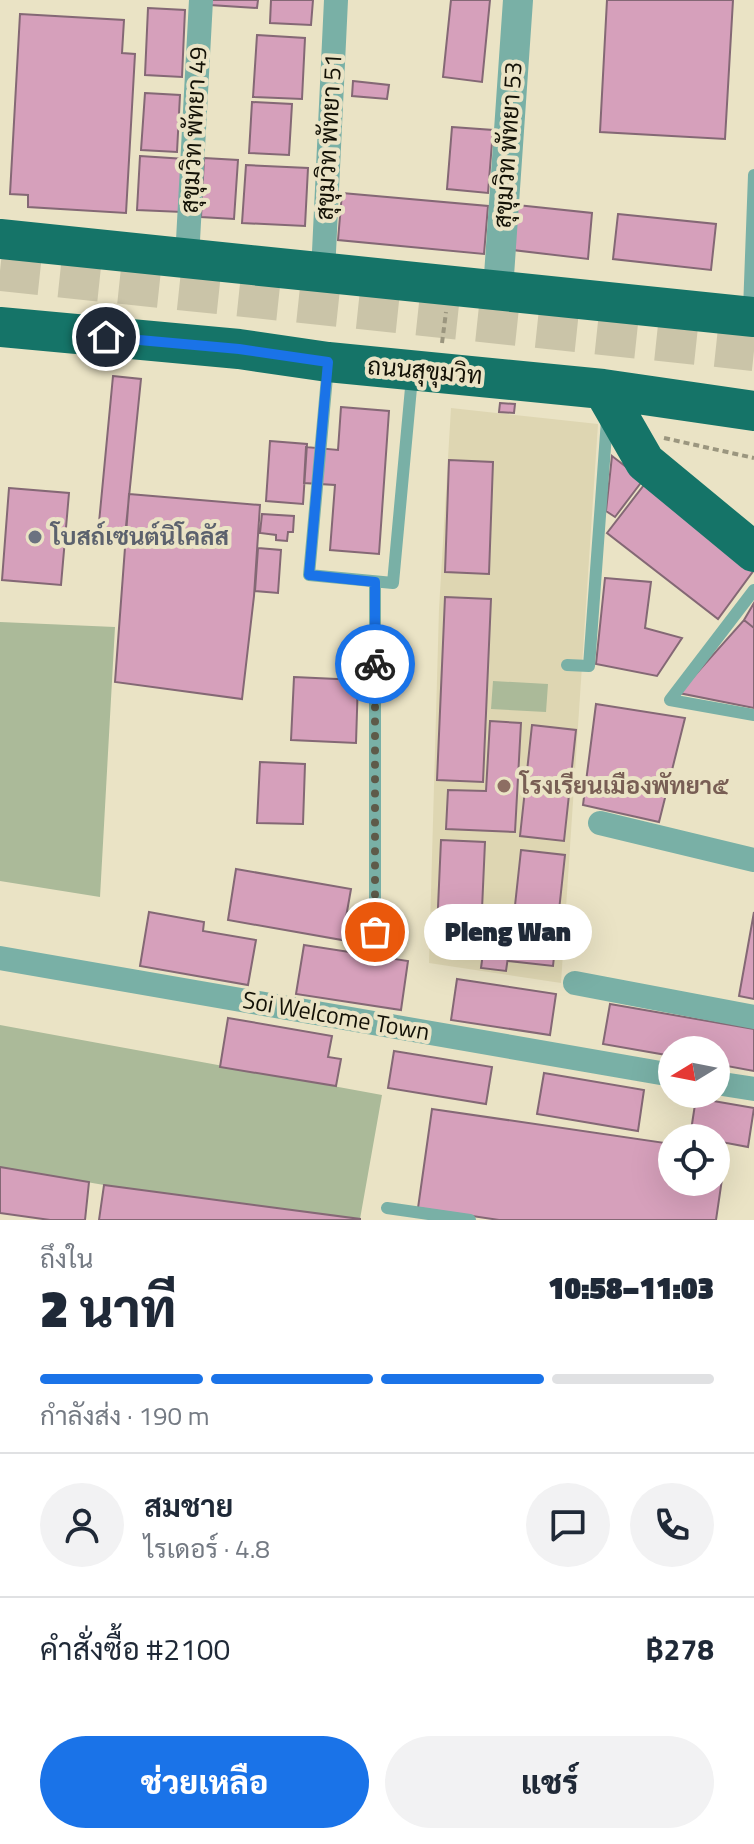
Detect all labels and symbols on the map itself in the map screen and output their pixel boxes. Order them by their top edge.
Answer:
street label: สุขุมวิท พัทยา 49 [171,46,215,214]
street label: สุขุมวิท พัทยา 51 [306,53,350,221]
street label: สุขุมวิท พัทยา 53 [483,60,531,229]
pin [72,303,140,371]
street label: ถนนสุขุมวิท [366,347,484,393]
place label: โบสถ์เซนต์นิโคลัส [49,518,229,554]
marker: โบสถ์เซนต์นิโคลัส [26,528,44,546]
courier [335,624,415,704]
place label: โรงเรียนเมืองพัทยา๕ [518,767,729,803]
marker: โรงเรียนเมืองพัทยา๕ [495,777,513,795]
pin [341,898,409,966]
callout: Pleng Wan [423,904,591,960]
street label: Soi Welcome Town [240,981,433,1049]
north arrow [658,1036,730,1108]

